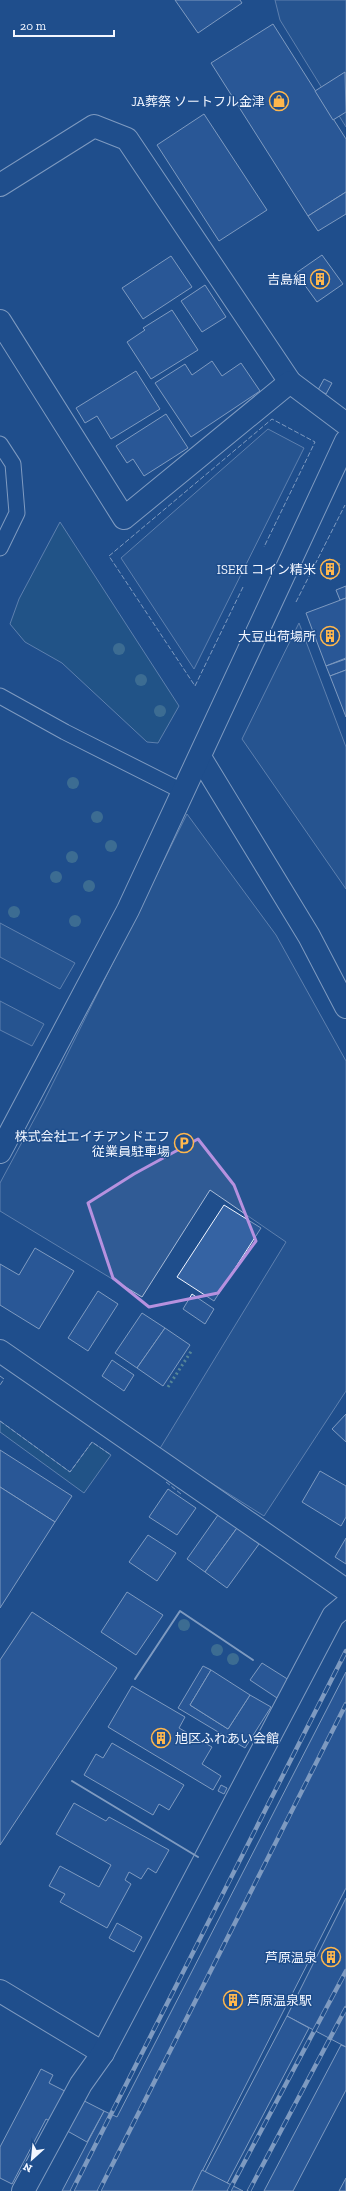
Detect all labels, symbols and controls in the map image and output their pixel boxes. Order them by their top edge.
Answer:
scale bar [14,12,114,38]
text: 20 m [20,19,47,33]
shop icon: JA葬祭 ソートフル金津 [268,90,290,112]
place label: JA葬祭 ソートフル金津 [131,94,265,109]
building icon: 吉島組 [309,268,331,290]
place label: 吉島組 [267,272,306,287]
building icon: ISEKI コイン精米 [319,558,341,580]
place label: ISEKI コイン精米 [217,562,316,577]
building icon: 大豆出荷場所 [319,625,341,647]
place label: 大豆出荷場所 [238,629,316,644]
place label: 株式会社エイチアンドエフ 従業員駐車場 [15,1129,170,1159]
parking icon: 株式会社エイチアンドエフ 従業員駐車場 [173,1132,195,1154]
building icon: 旭区ふれあい会館 [150,1727,172,1749]
place label: 旭区ふれあい会館 [175,1731,279,1746]
building icon: 芦原温泉 [320,1946,342,1968]
place label: 芦原温泉 [265,1950,317,1965]
building icon: 芦原温泉駅 [222,1989,244,2011]
place label: 芦原温泉駅 [247,1993,312,2008]
north arrow [12,2139,52,2179]
text: N [20,2159,34,2175]

